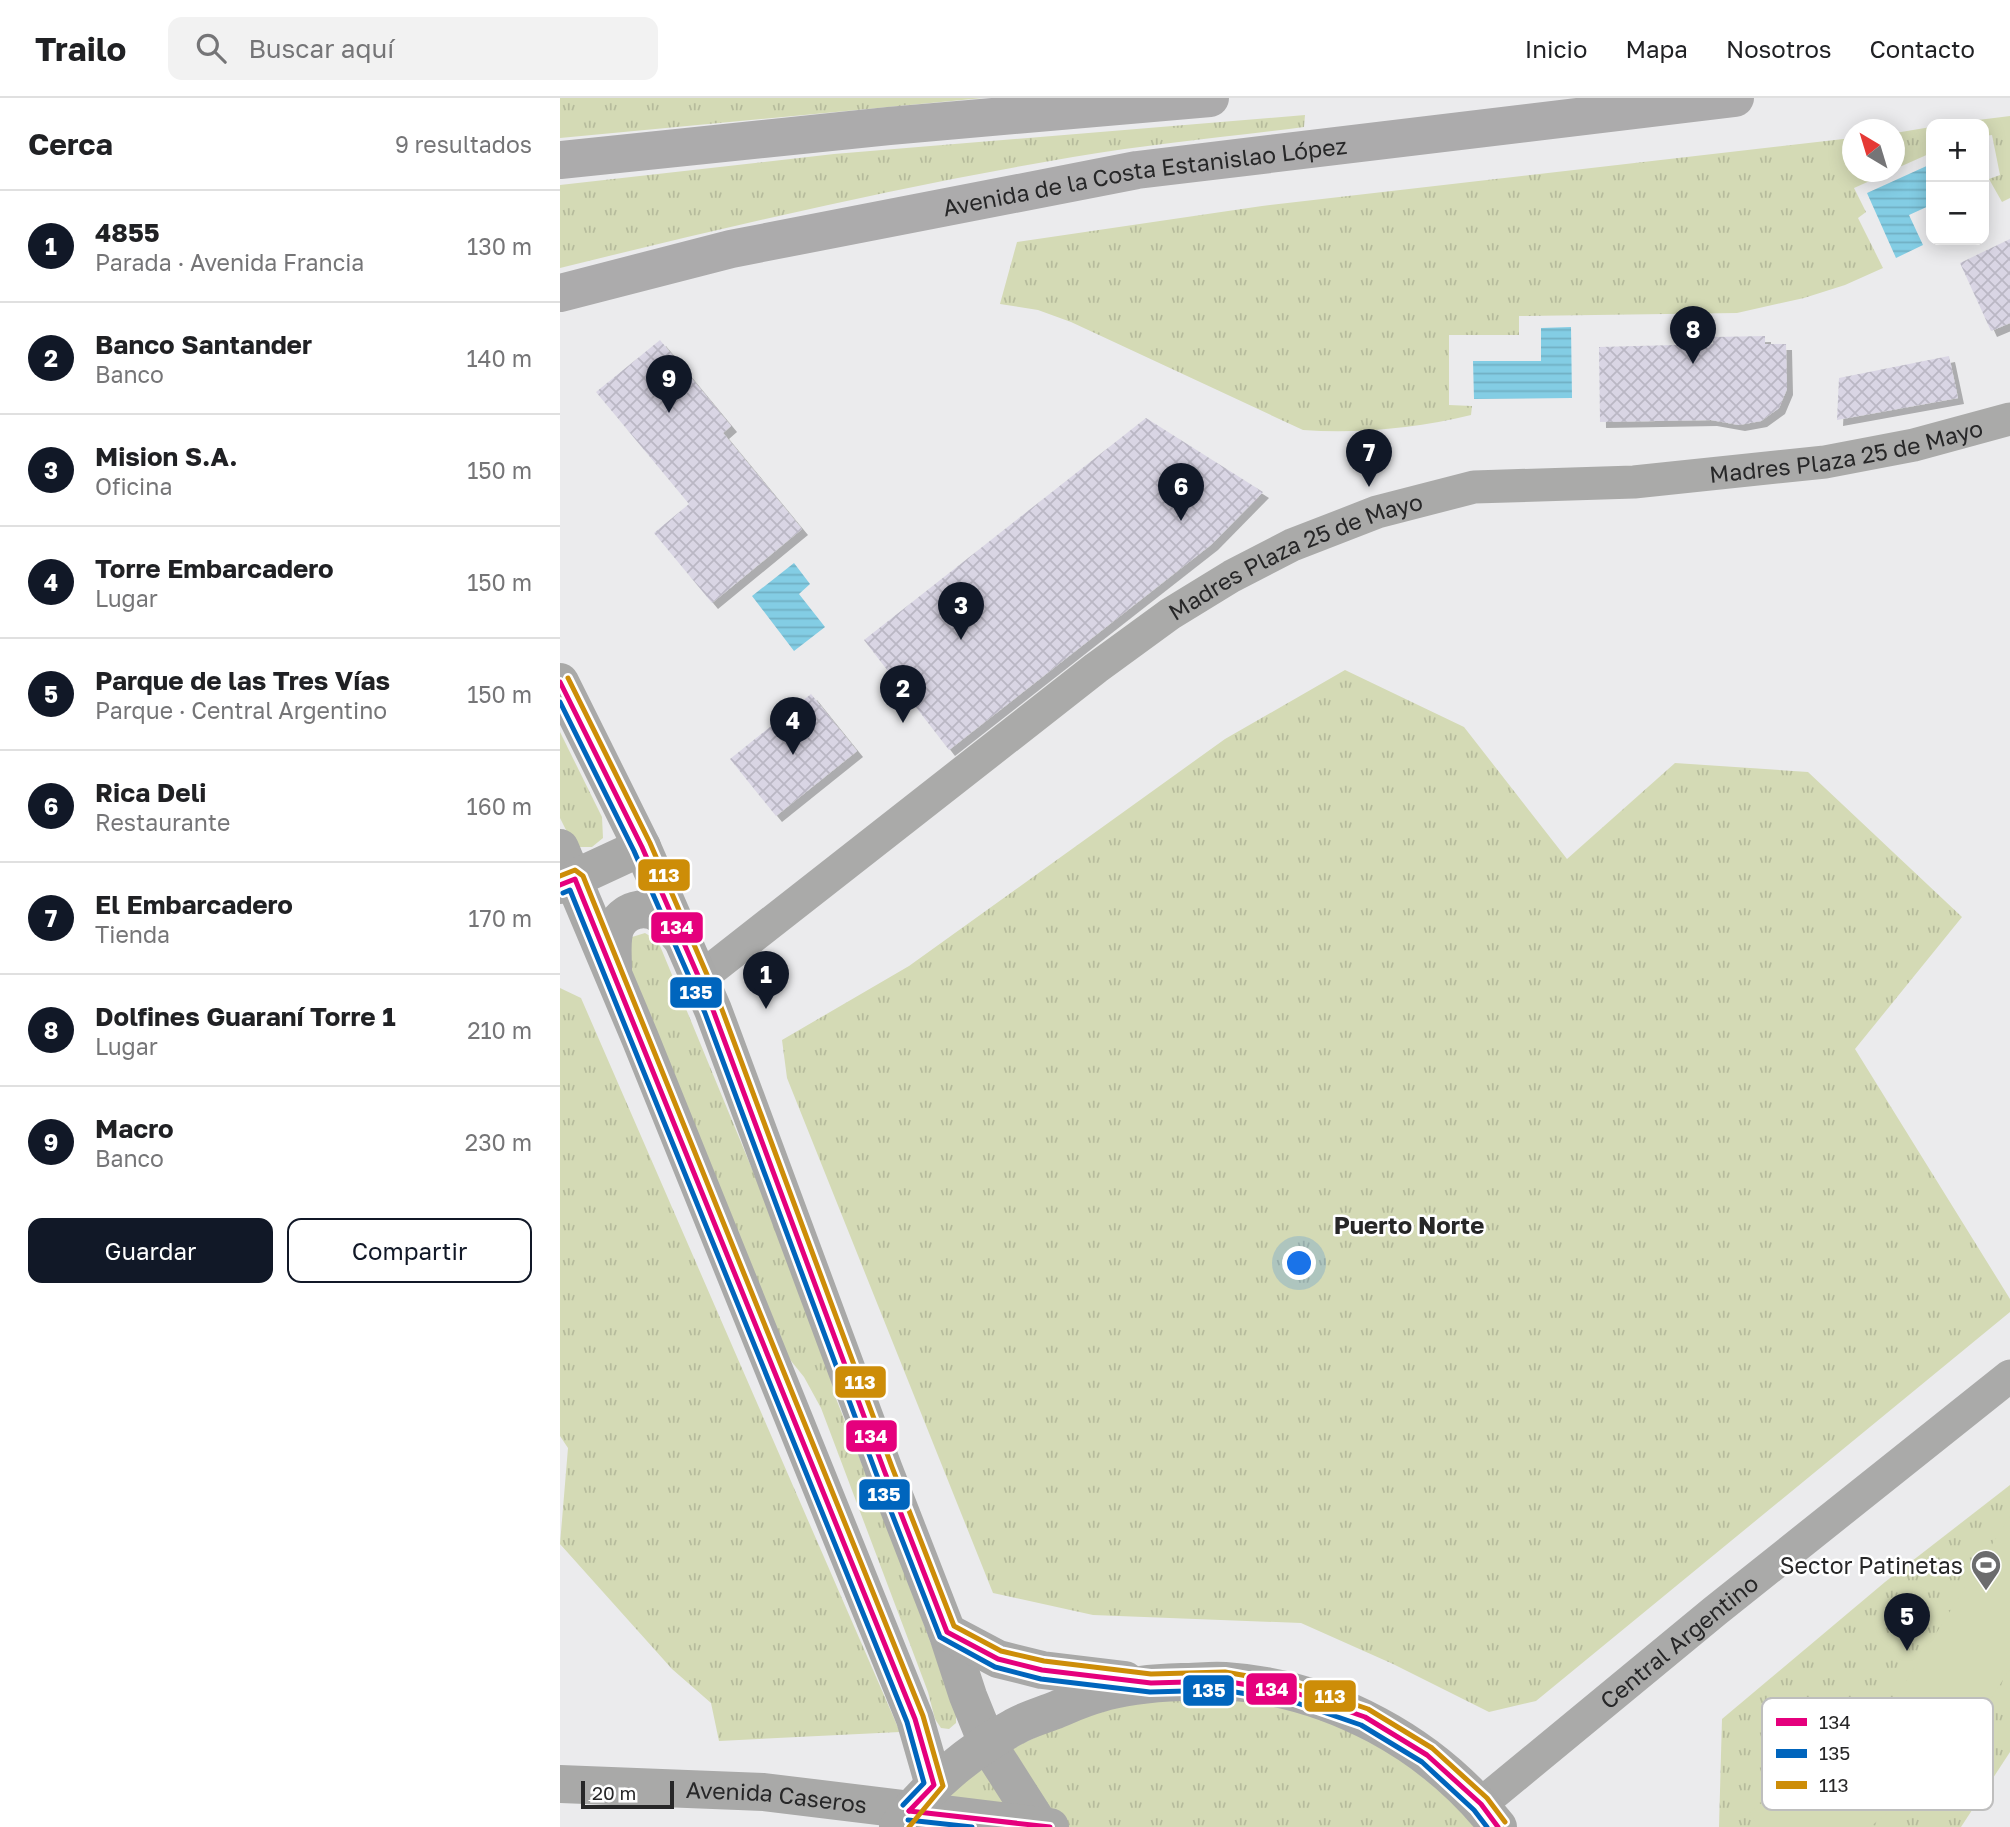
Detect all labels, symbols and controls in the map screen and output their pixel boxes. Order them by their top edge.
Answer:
search box [168,17,658,80]
text: Trailo [35,29,126,68]
icon: search [192,29,230,67]
text: Buscar aquí [248,33,394,64]
text: Inicio [1525,34,1587,63]
text: Mapa [1625,34,1688,63]
text: Nosotros [1726,34,1832,63]
text: Contacto [1870,34,1975,63]
north arrow [1842,119,1905,182]
map controls [1926,119,1989,245]
button: + [1926,119,1989,182]
text: Cerca [28,126,113,162]
text: 9 resultados [395,130,532,158]
street label: Avenida de la Costa Estanislao López [940,131,1348,221]
button: − [1926,182,1989,245]
text: 4855 [95,217,160,248]
text: 1 [45,232,57,260]
text: 130 m [467,232,532,260]
text: Parada · Avenida Francia [95,248,364,276]
pin: 8 [1670,306,1716,364]
text: Banco Santander [95,329,312,360]
text: 2 [44,344,58,372]
text: 140 m [466,344,532,372]
pin: 9 [646,355,692,413]
text: Banco [95,360,164,388]
street label: Madres Plaza 25 de Mayo [1708,413,1986,488]
pin: 7 [1346,429,1392,487]
text: Mision S.A. [95,441,238,472]
text: 3 [44,456,58,484]
text: 150 m [467,456,532,484]
pin: 6 [1158,463,1204,521]
text: Oficina [95,472,172,500]
street label: Madres Plaza 25 de Mayo [1163,487,1425,626]
text: Torre Embarcadero [95,553,334,584]
text: 4 [44,568,58,596]
text: 150 m [467,568,532,596]
pin: 3 [938,582,984,640]
text: Lugar [95,584,158,612]
text: Parque de las Tres Vías [95,665,390,696]
pin: 2 [880,665,926,723]
text: 5 [44,680,58,708]
text: 150 m [467,680,532,708]
text: Parque · Central Argentino [95,696,387,724]
pin: 4 [770,697,816,755]
text: Rica Deli [95,777,207,808]
text: 6 [44,792,58,820]
text: 160 m [467,792,532,820]
text: Restaurante [95,808,230,836]
line badge: 113 [637,858,691,892]
text: 113 [648,863,680,886]
text: El Embarcadero [95,889,293,920]
text: 7 [45,904,57,932]
text: 170 m [468,904,532,932]
line badge: 134 [650,911,704,944]
text: 134 [660,915,694,938]
text: Tienda [95,920,170,948]
pin: 1 [743,951,789,1009]
line badge: 135 [669,976,723,1009]
text: 135 [680,980,712,1003]
text: Dolfines Guaraní Torre 1 [95,1001,396,1032]
text: 8 [44,1016,58,1044]
text: 210 m [467,1016,532,1044]
text: Lugar [95,1032,158,1060]
text: Macro [95,1113,174,1144]
text: 9 [44,1128,58,1156]
text: 230 m [465,1128,532,1156]
text: Banco [95,1144,164,1172]
district label: Puerto Norte [1334,1210,1484,1239]
button: Guardar [28,1218,273,1283]
button: Compartir [287,1218,532,1283]
your location [1282,1246,1316,1280]
line badge: 113 [834,1365,887,1399]
text: 113 [844,1370,876,1393]
line badge: 134 [845,1419,898,1453]
text: 134 [854,1424,888,1447]
line badge: 135 [858,1478,911,1511]
text: 135 [868,1482,900,1505]
sports icon: Sector Patinetas [1969,1548,2003,1592]
place label: Sector Patinetas [1780,1551,1963,1579]
street label: Central Argentino [1594,1568,1763,1714]
pin: 5 [1884,1593,1930,1651]
line badge: 134 [1245,1672,1298,1706]
line badge: 135 [1182,1674,1235,1707]
text: 134 [1255,1677,1289,1700]
text: 135 [1193,1678,1225,1701]
line badge: 113 [1303,1679,1357,1713]
text: 113 [1314,1684,1346,1707]
legend [1762,1698,1993,1810]
text: 134 [1819,1710,1851,1733]
text: 135 [1819,1741,1850,1764]
text: 113 [1819,1773,1849,1796]
street label: Avenida Caseros [685,1775,869,1819]
scale bar [581,1778,674,1810]
text: 20 m [592,1781,636,1804]

